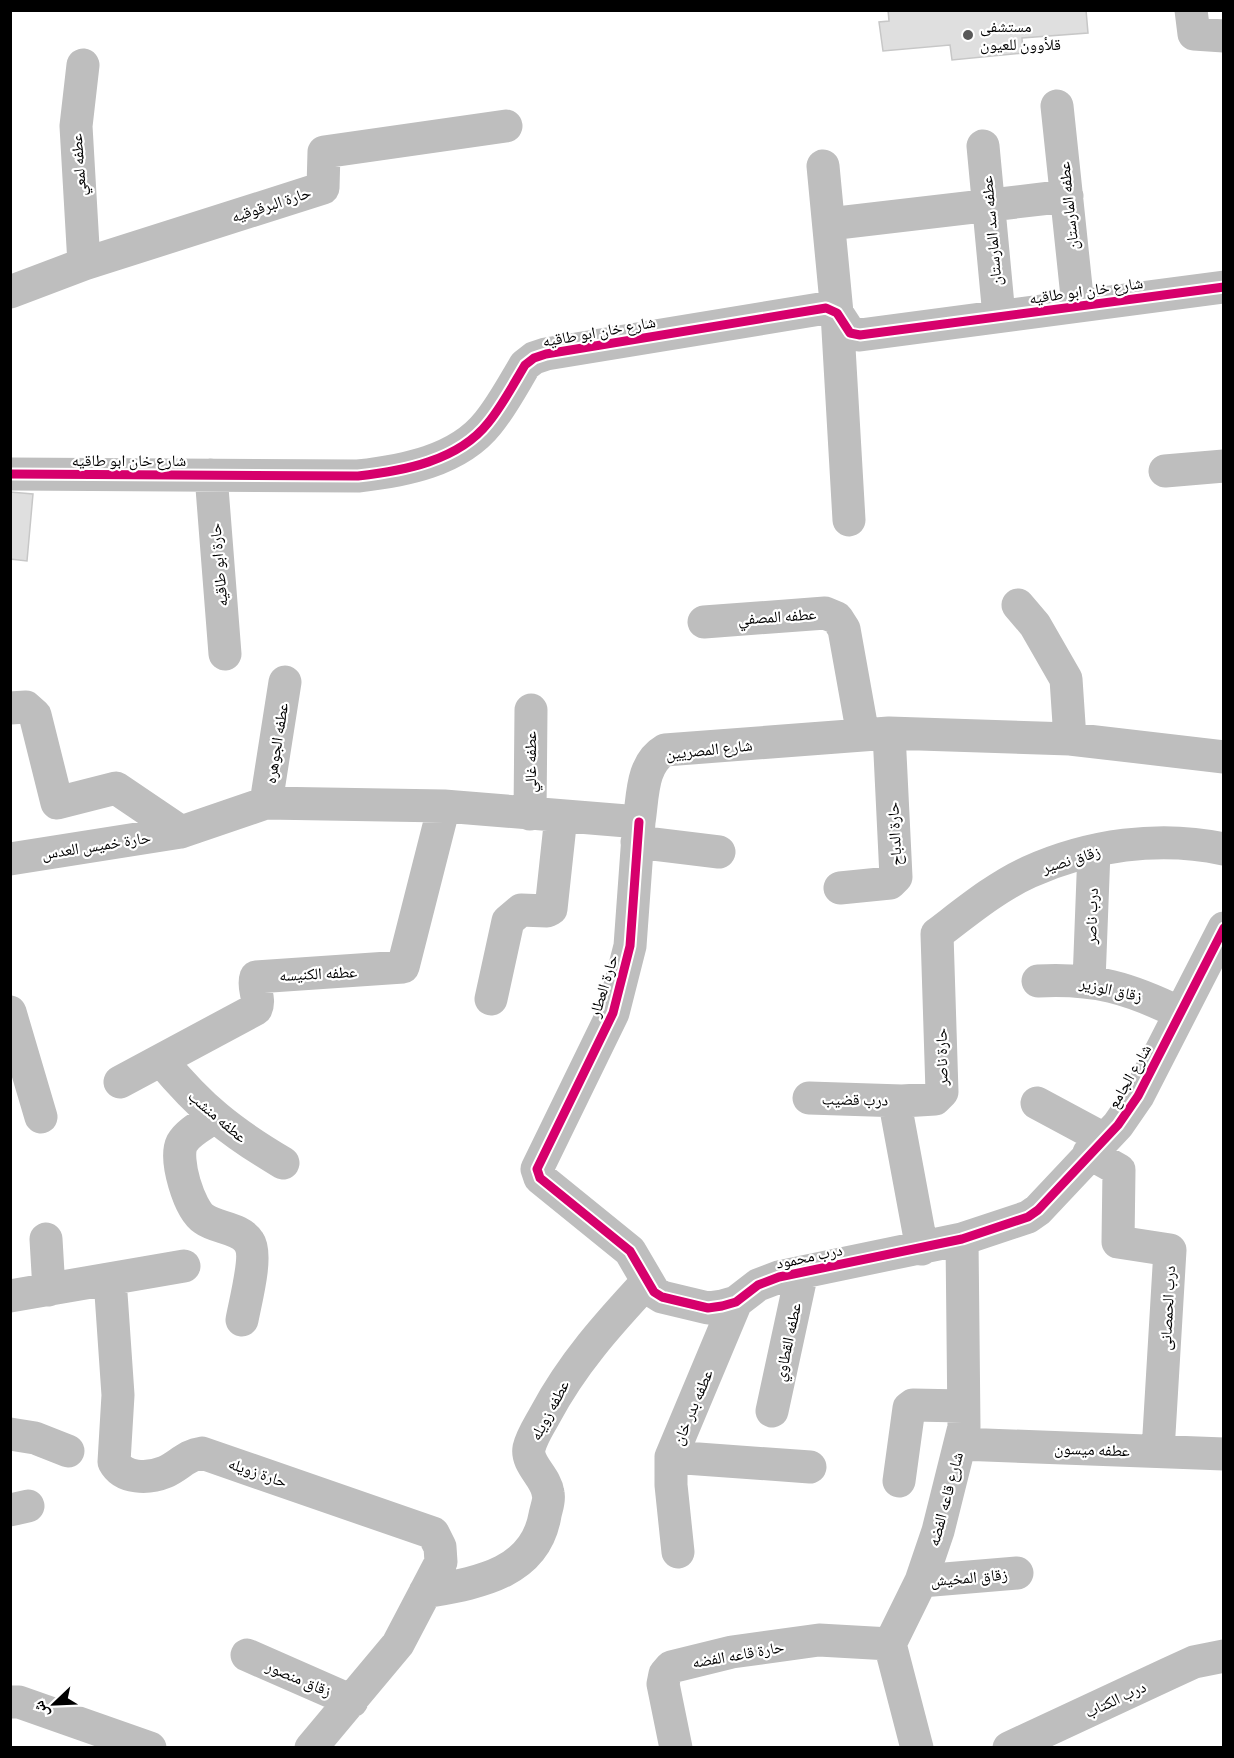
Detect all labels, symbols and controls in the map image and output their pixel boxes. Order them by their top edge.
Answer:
place label: مستشفى قلأوون للعيون [980,14,1061,56]
marker: مستشفى قلأوون للعيون [961,28,975,42]
street label: عطفه لمعي [64,133,93,197]
street label: عطفه المارستان [1051,161,1085,251]
street label: عطفه سد المارستان [974,175,1008,287]
street label: حارة البرقوقيه [228,180,314,228]
street label: شارع خان ابو طاقيه [1028,270,1144,310]
street label: شارع خان ابو طاقيه [540,309,658,353]
street label: شارع خان ابو طاقيه [72,448,186,472]
street label: حارة ابو طاقيه [202,522,234,608]
street label: عطفه المصفي [737,601,817,632]
street label: عطفه الجوهره [258,701,294,785]
street label: عطفه غالي [518,731,543,793]
street label: شارع المصريين [664,733,754,765]
street label: حارة الدباح [880,801,908,867]
street label: حارة خميس العدس [40,825,152,865]
street label: زقاق نصير [1038,839,1103,880]
street label: درب ناصر [1078,888,1104,945]
street label: حارة العطار [582,952,624,1021]
street label: عطفه الكنيسه [278,959,358,987]
street label: زقاق الوزير [1076,970,1145,1008]
street label: حارة ناصر [928,1028,954,1087]
street label: شارع الجامع [1101,1039,1157,1113]
street label: عطفه منشب [183,1084,253,1148]
street label: درب قضيب [821,1086,889,1112]
street label: درب محمود [774,1237,844,1275]
street label: درب الحمصانى [1153,1265,1181,1351]
street label: عطفه القطاوي [767,1300,808,1384]
street label: عطفه بدر خان [665,1365,719,1449]
street label: عطفه زويله [523,1375,575,1445]
street label: عطفه ميسون [1054,1436,1130,1462]
street label: شارع قاعه الفضه [921,1449,969,1549]
street label: حارة زويله [225,1451,291,1493]
street label: زقاق المخيش [929,1562,1009,1592]
street label: حارة قاعه الفضه [690,1634,786,1674]
street label: زقاق منصور [262,1653,335,1703]
north arrow [24,1674,84,1734]
street label: درب الكتاب [1080,1674,1150,1724]
text: ش [26,1697,55,1722]

